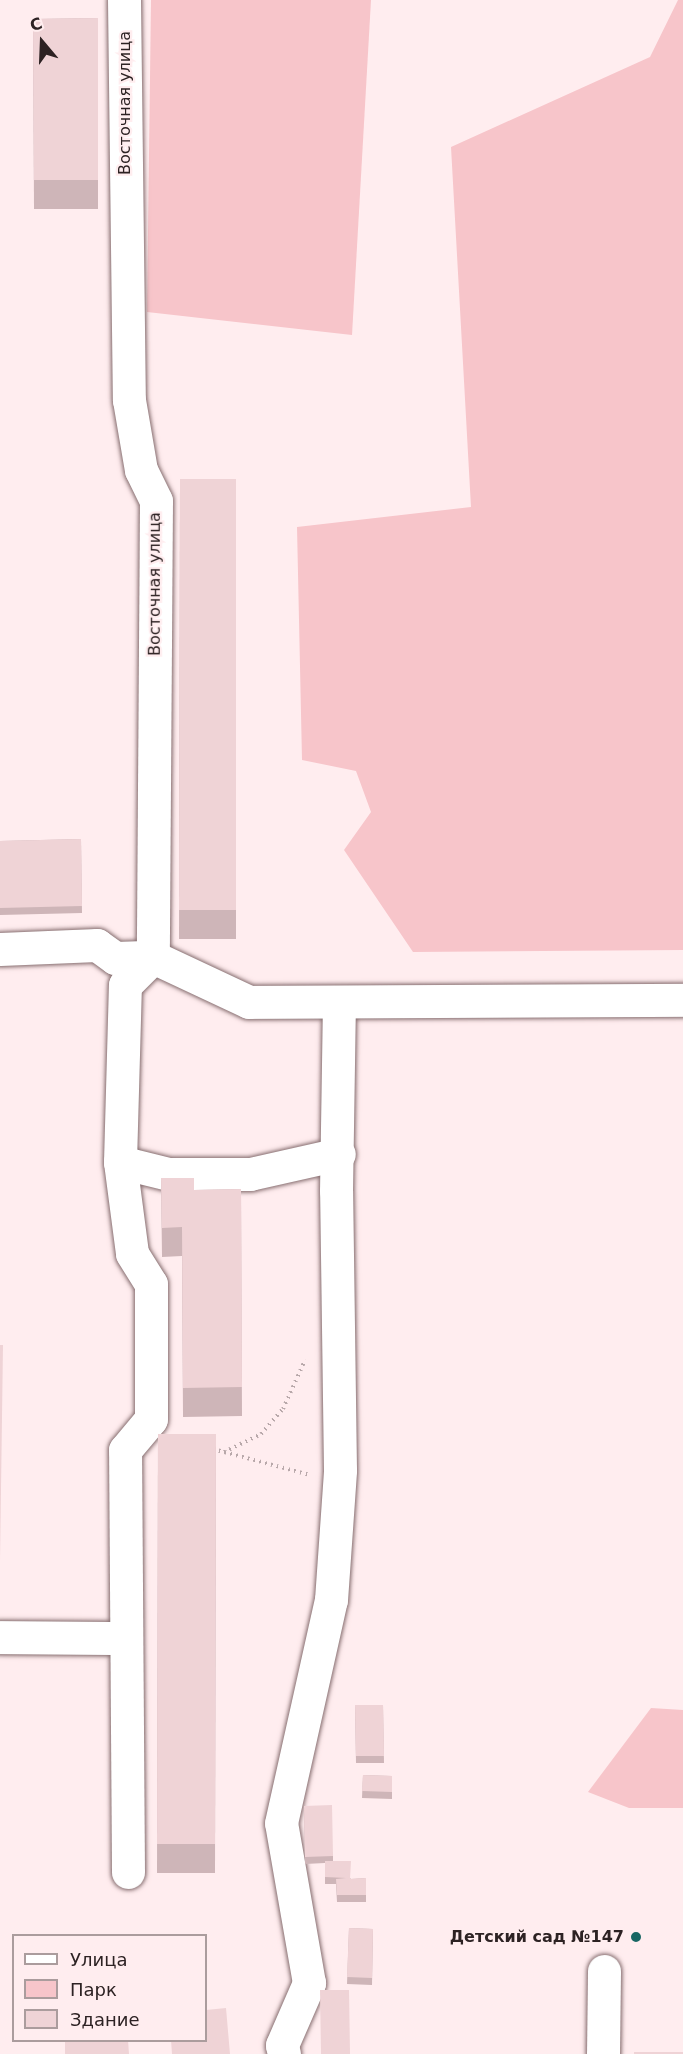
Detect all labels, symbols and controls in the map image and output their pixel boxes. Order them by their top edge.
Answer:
north arrow [12,12,72,72]
text: С [27,14,45,35]
street label: Восточная улица [115,31,135,175]
street label: Восточная улица [145,512,165,656]
place label: Детский сад №147 [450,1927,624,1947]
marker: Детский сад №147 [629,1930,643,1944]
legend [12,1934,207,2042]
text: Улица [70,1949,127,1970]
text: Парк [70,1979,117,2000]
text: Здание [70,2009,140,2030]

